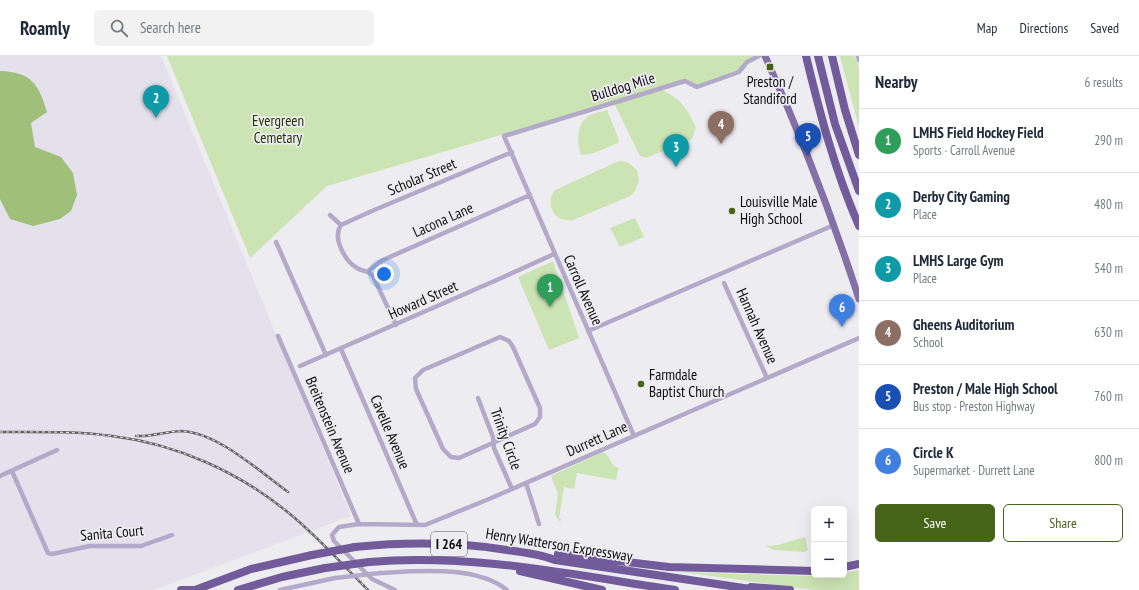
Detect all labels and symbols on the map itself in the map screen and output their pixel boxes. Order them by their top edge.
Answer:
marker: Preston / Standiford [765,62,775,72]
street label: Bulldog Mile [589,68,657,105]
place label: Preston / Standiford [743,72,797,108]
pin: 2 [143,85,169,118]
park label: Evergreen Cemetary [252,111,304,147]
pin: 4 [708,111,734,144]
pin: 5 [795,123,821,156]
pin: 3 [663,134,689,167]
street label: Scholar Street [385,154,459,199]
place label: Louisville Male High School [740,192,818,228]
street label: Lacona Lane [410,198,476,241]
marker: Louisville Male High School [727,206,737,216]
street label: Carroll Avenue [560,252,607,328]
your location [374,264,394,284]
pin: 1 [537,274,563,307]
street label: Howard Street [385,276,460,323]
street label: Hannah Avenue [732,285,783,366]
pin: 6 [829,294,855,327]
place label: Farmdale Baptist Church [649,365,724,401]
street label: Breitenstein Avenue [302,374,359,476]
marker: Farmdale Baptist Church [636,379,646,389]
street label: Cavelle Avenue [366,392,415,472]
street label: Trinity Circle [487,405,526,472]
street label: Durrett Lane [563,417,630,460]
street label: Sanita Court [79,520,144,545]
street label: Henry Watterson Expressway [484,524,634,566]
road number: I 264 [431,532,467,556]

